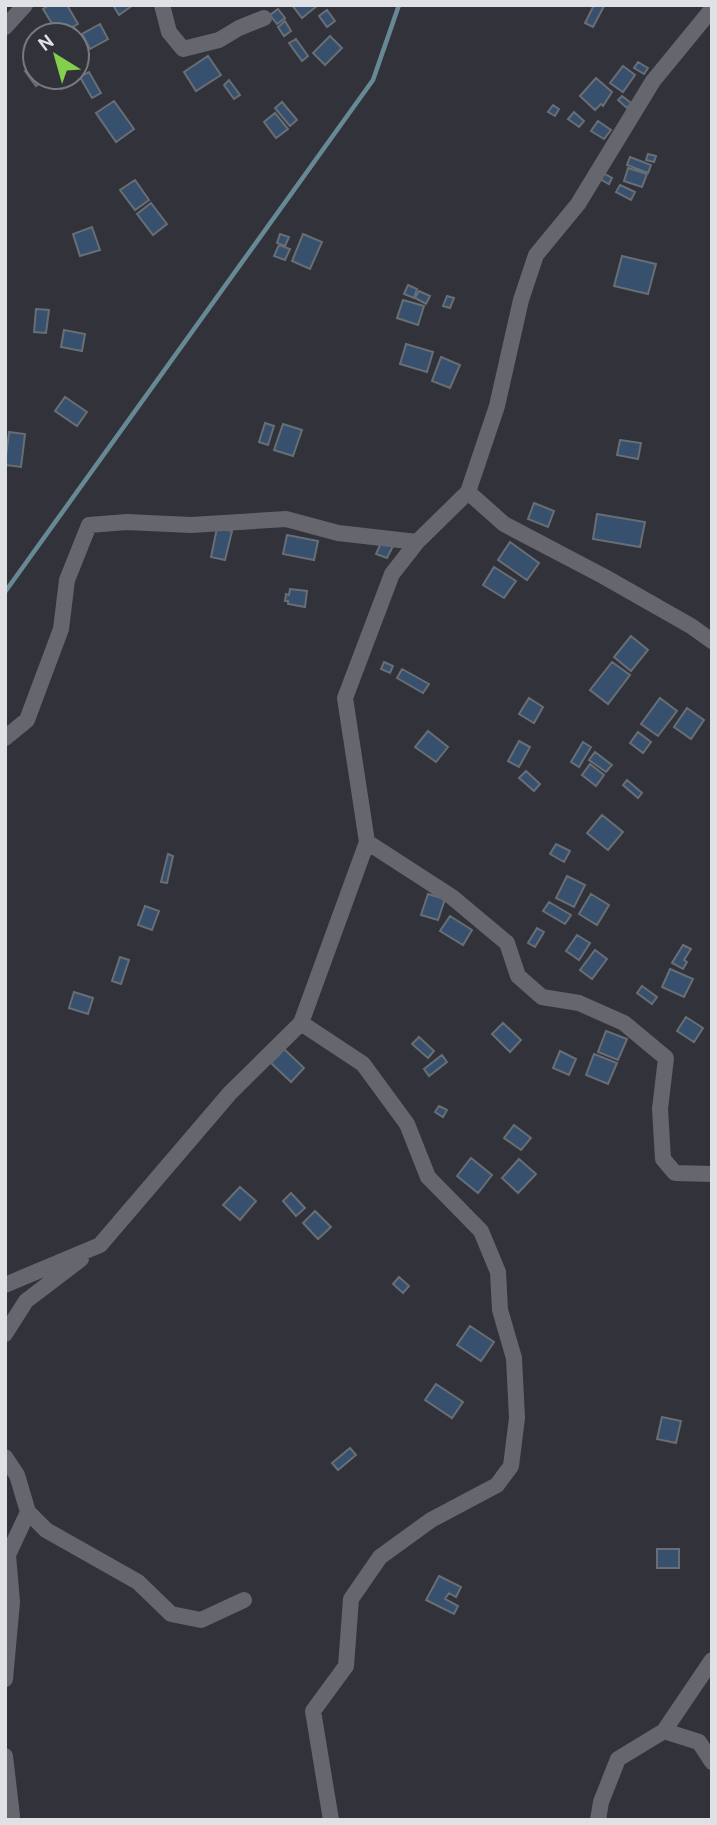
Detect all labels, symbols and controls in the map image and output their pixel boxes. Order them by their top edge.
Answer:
north arrow [21,21,91,91]
text: N [34,30,58,56]

